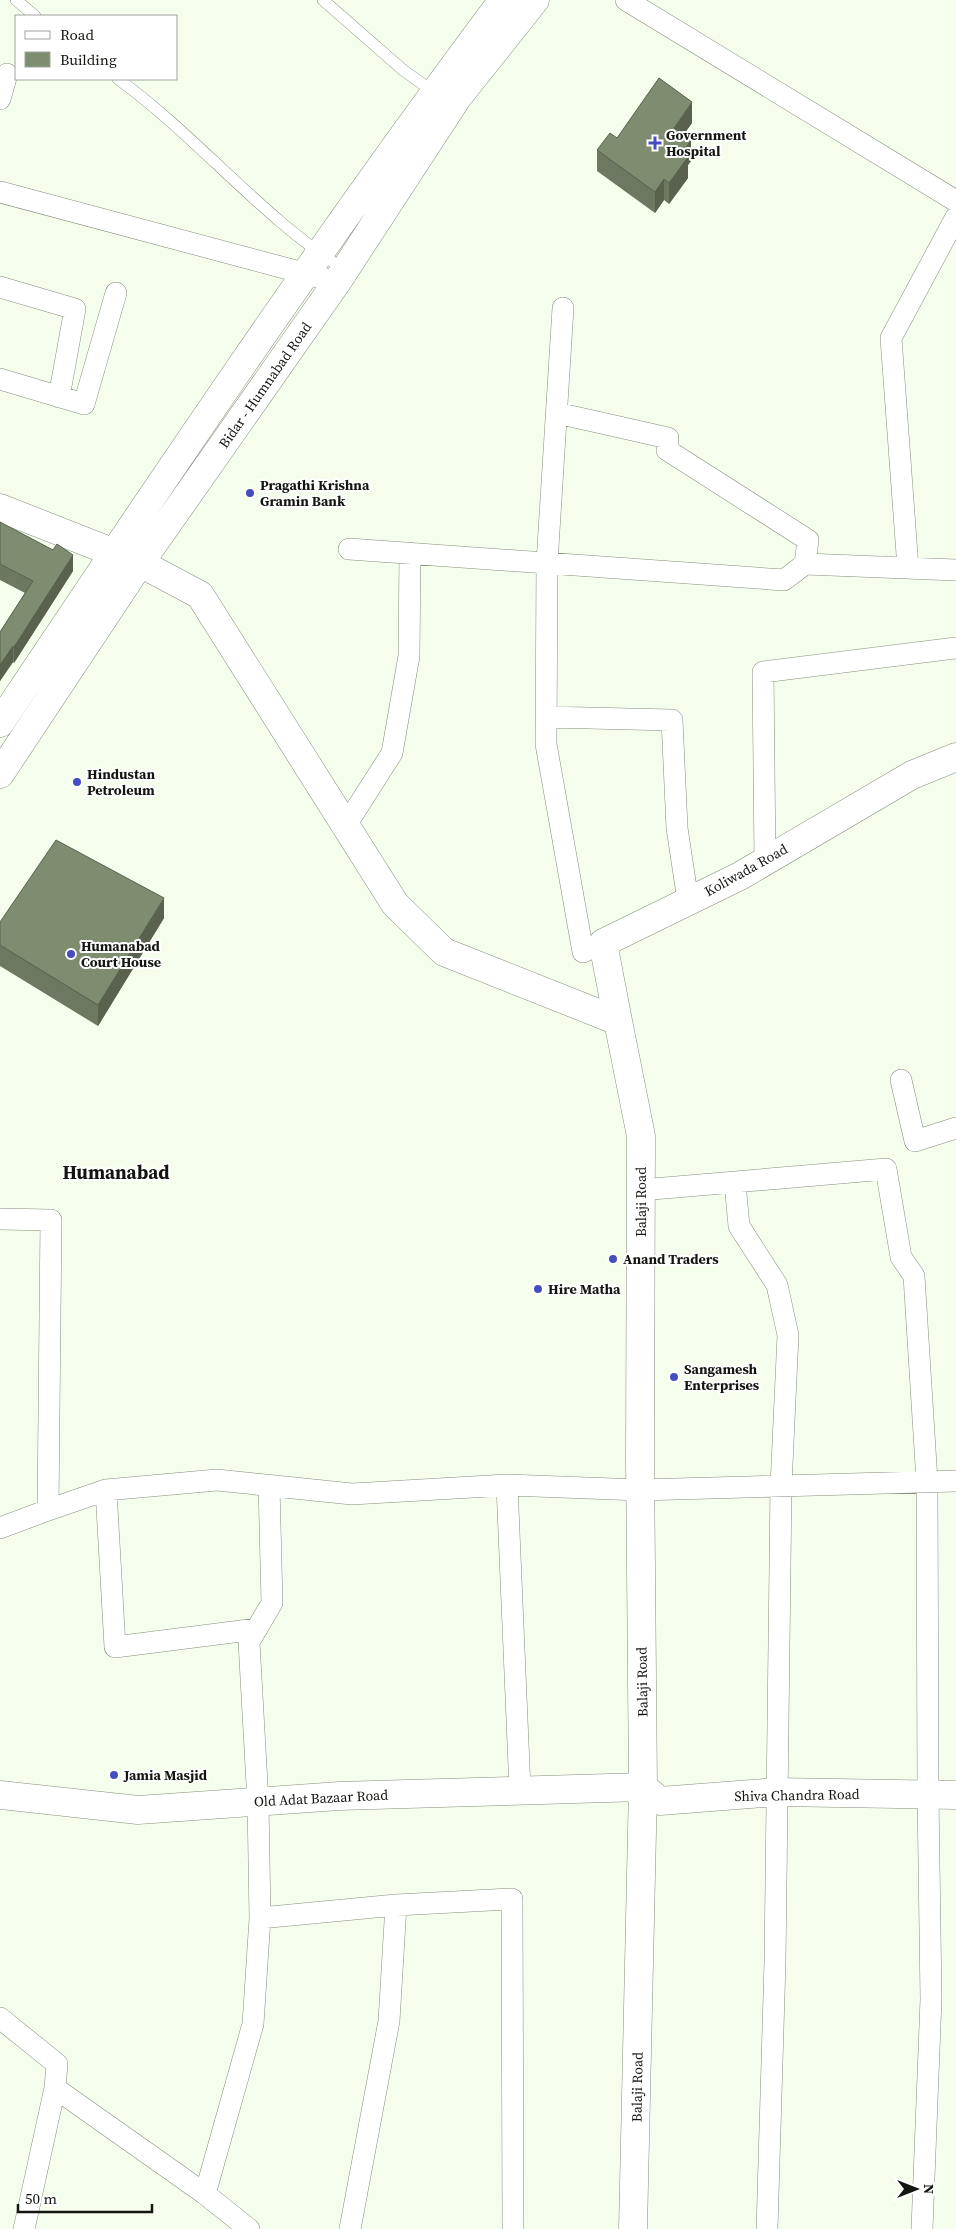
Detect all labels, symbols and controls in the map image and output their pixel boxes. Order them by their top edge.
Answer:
legend [15,15,178,80]
text: Road [60,24,94,45]
text: Building [60,49,117,70]
place label: Government Hospital [666,125,747,161]
marker: Government Hospital [648,136,662,150]
street label: Bidar - Humnabad Road [214,318,316,452]
place label: Pragathi Krishna Gramin Bank [260,475,370,511]
marker: Pragathi Krishna Gramin Bank [244,487,256,499]
place label: Hindustan Petroleum [87,764,155,800]
marker: Hindustan Petroleum [71,776,83,788]
street label: Koliwada Road [701,839,791,901]
place label: Humanabad Court House [81,936,161,972]
marker: Humanabad Court House [65,948,77,960]
district label: Humanabad [62,1159,170,1185]
street label: Balaji Road [631,1167,651,1237]
place label: Anand Traders [623,1249,719,1269]
marker: Anand Traders [607,1253,619,1265]
place label: Hire Matha [548,1279,621,1299]
marker: Hire Matha [532,1283,544,1295]
place label: Sangamesh Enterprises [684,1359,760,1395]
marker: Sangamesh Enterprises [668,1371,680,1383]
street label: Balaji Road [631,1647,653,1717]
place label: Jamia Masjid [123,1765,208,1785]
marker: Jamia Masjid [108,1769,120,1781]
street label: Old Adat Bazaar Road [253,1784,389,1812]
street label: Shiva Chandra Road [734,1784,860,1806]
street label: Balaji Road [626,2052,648,2122]
north arrow [891,2164,941,2214]
scale bar [18,2182,151,2214]
text: N [919,2184,939,2194]
text: 50 m [25,2188,57,2209]

